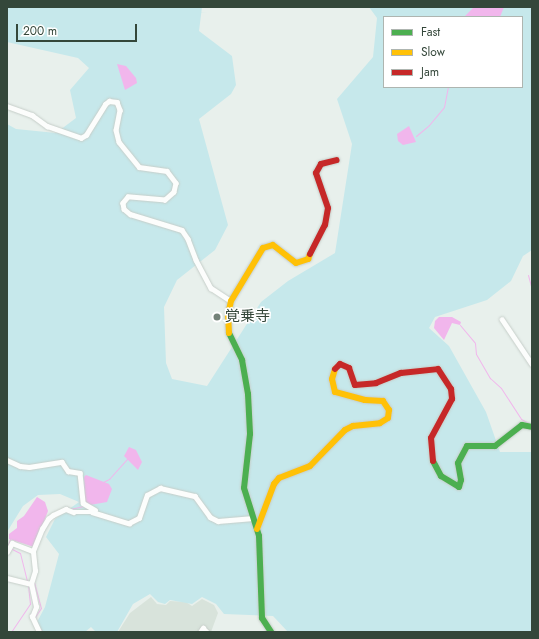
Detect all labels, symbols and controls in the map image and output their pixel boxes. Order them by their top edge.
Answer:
scale bar [18,16,139,42]
legend [383,16,523,88]
text: 200 m [23,22,57,40]
text: Fast [421,23,440,41]
text: Slow [421,43,445,61]
text: Jam [421,63,439,81]
place label: 覚乗寺 [225,308,270,326]
marker: 覚乗寺 [212,312,222,322]

